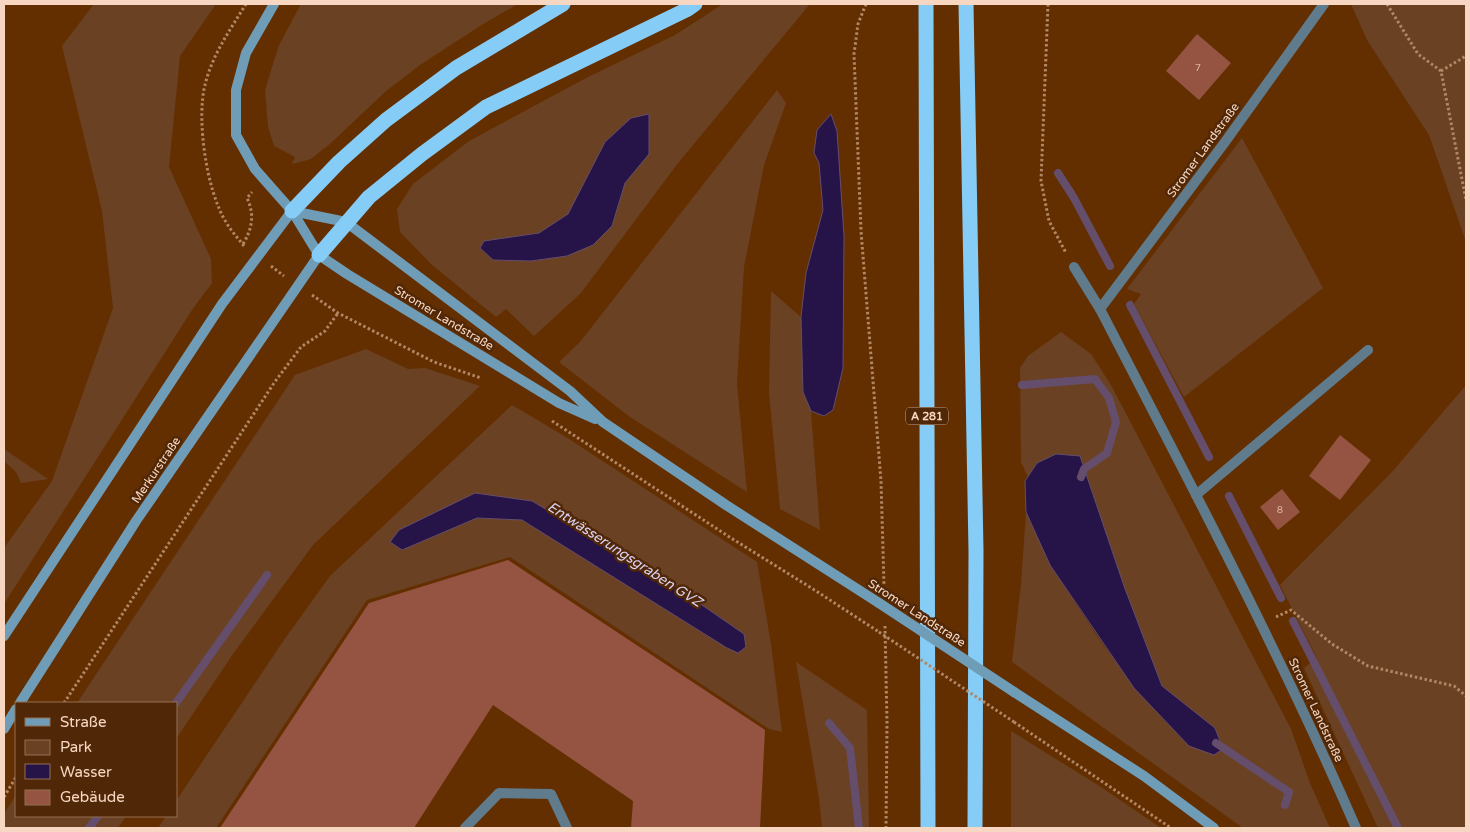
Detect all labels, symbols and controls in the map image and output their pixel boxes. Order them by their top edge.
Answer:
house number: 7 [1195,62,1201,74]
street label: Stromer Landstraße [1164,100,1242,200]
street label: Stromer Landstraße [392,283,496,353]
road number: A 281 [906,408,948,424]
street label: Merkurstraße [129,434,183,506]
water label: Entwässerungsgraben GVZ [544,498,707,612]
house number: 8 [1277,504,1283,516]
street label: Stromer Landstraße [866,576,968,650]
street label: Stromer Landstraße [1286,656,1346,764]
legend [15,702,178,817]
text: Straße [60,713,106,731]
text: Park [60,738,92,756]
text: Wasser [60,763,112,781]
text: Gebäude [60,788,125,806]

